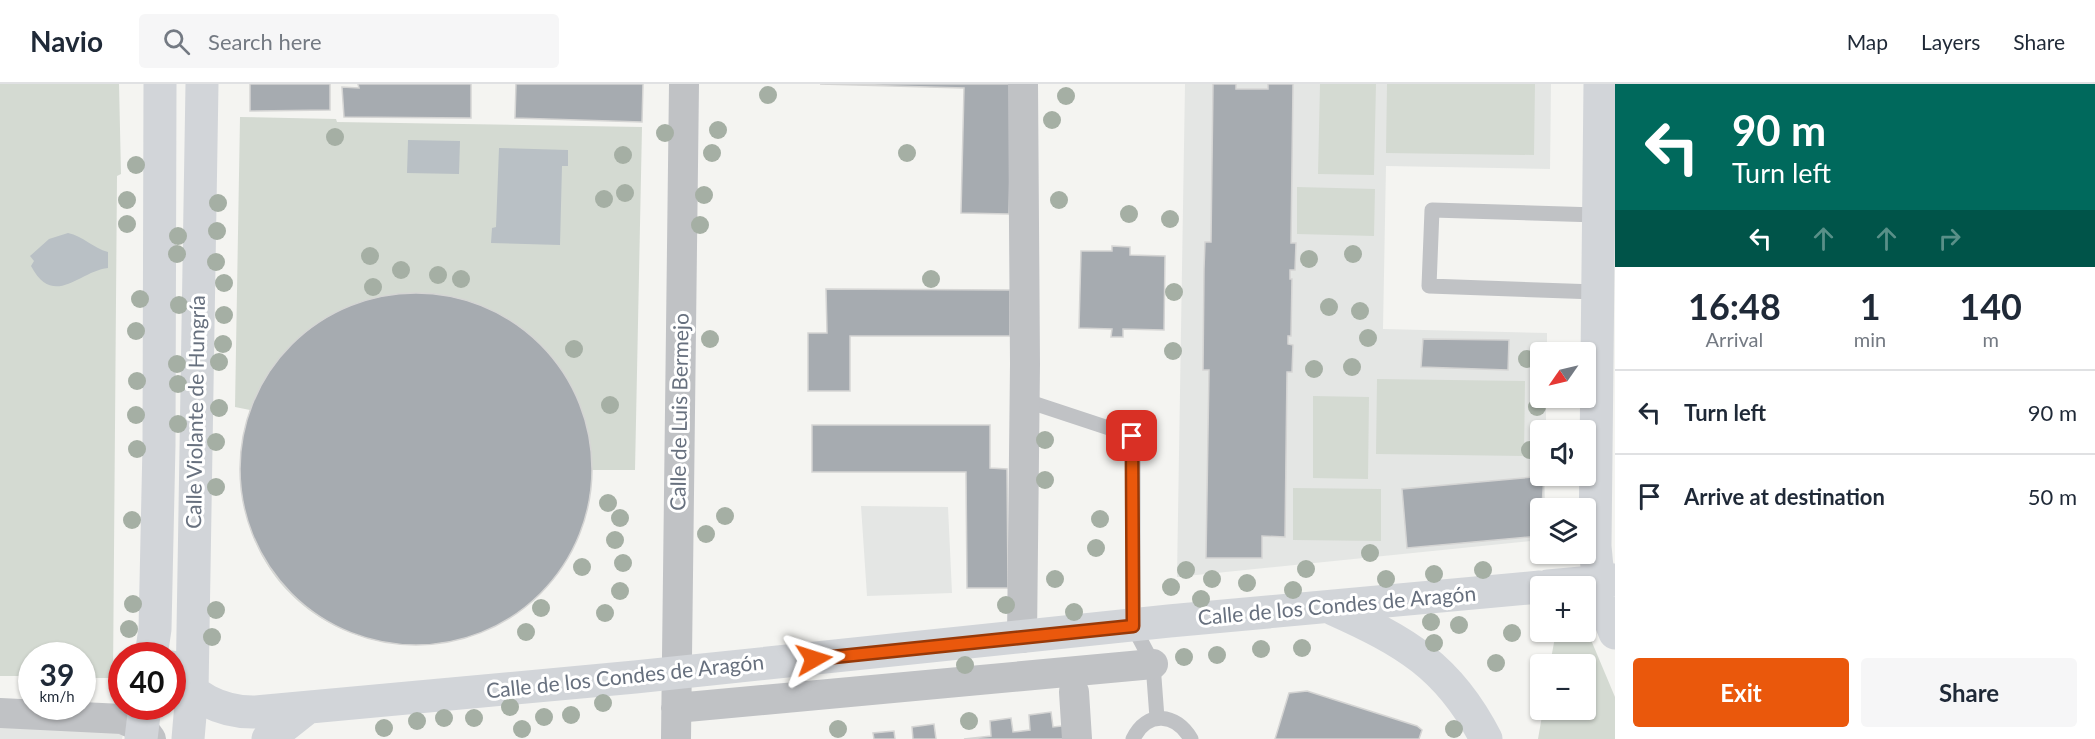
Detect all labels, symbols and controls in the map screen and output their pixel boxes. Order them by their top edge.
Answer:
search box [139,14,559,68]
text: Navio [30,24,103,58]
icon: search [160,25,193,58]
text: Search here [208,28,322,55]
text: Map [1847,29,1888,54]
text: Layers [1921,29,1980,54]
text: Share [2013,29,2065,54]
text: 90 m [1732,105,1826,155]
icon: left [1633,108,1711,186]
text: Turn left [1732,156,1831,189]
icon: left [1744,222,1777,255]
icon: ahead [1807,222,1840,255]
icon: ahead [1870,222,1903,255]
icon: right [1933,222,1966,255]
text: 16:48 [1688,284,1781,328]
text: 1 [1860,284,1881,328]
text: 140 [1959,284,2022,328]
street label: Calle Violante de Hungría [180,295,209,529]
street label: Calle de Luis Bermejo [664,313,693,511]
text: Arrival [1706,327,1763,351]
text: min [1854,327,1886,351]
text: m [1982,327,1999,351]
north arrow [1530,342,1596,408]
map controls [1530,342,1596,720]
icon: left [1633,396,1666,429]
text: Turn left [1684,399,1766,426]
text: 90 m [2028,399,2077,426]
pin [1106,410,1157,461]
icon: arrive [1115,419,1148,452]
button: sound [1530,420,1596,486]
icon: arrive [1633,480,1666,513]
text: Arrive at destination [1684,483,1885,510]
text: 50 m [2028,483,2077,510]
button: layers [1530,498,1596,564]
button: + [1530,576,1596,642]
street label: Calle de los Condes de Aragón [1197,580,1477,629]
position arrow [782,627,846,691]
speed limit sign: 40 [108,642,186,720]
street label: Calle de los Condes de Aragón [485,648,765,703]
button: − [1530,654,1596,720]
text: 39 [40,656,74,692]
button: Exit [1633,658,1849,727]
button: Share [1861,658,2077,727]
text: km/h [39,687,75,705]

